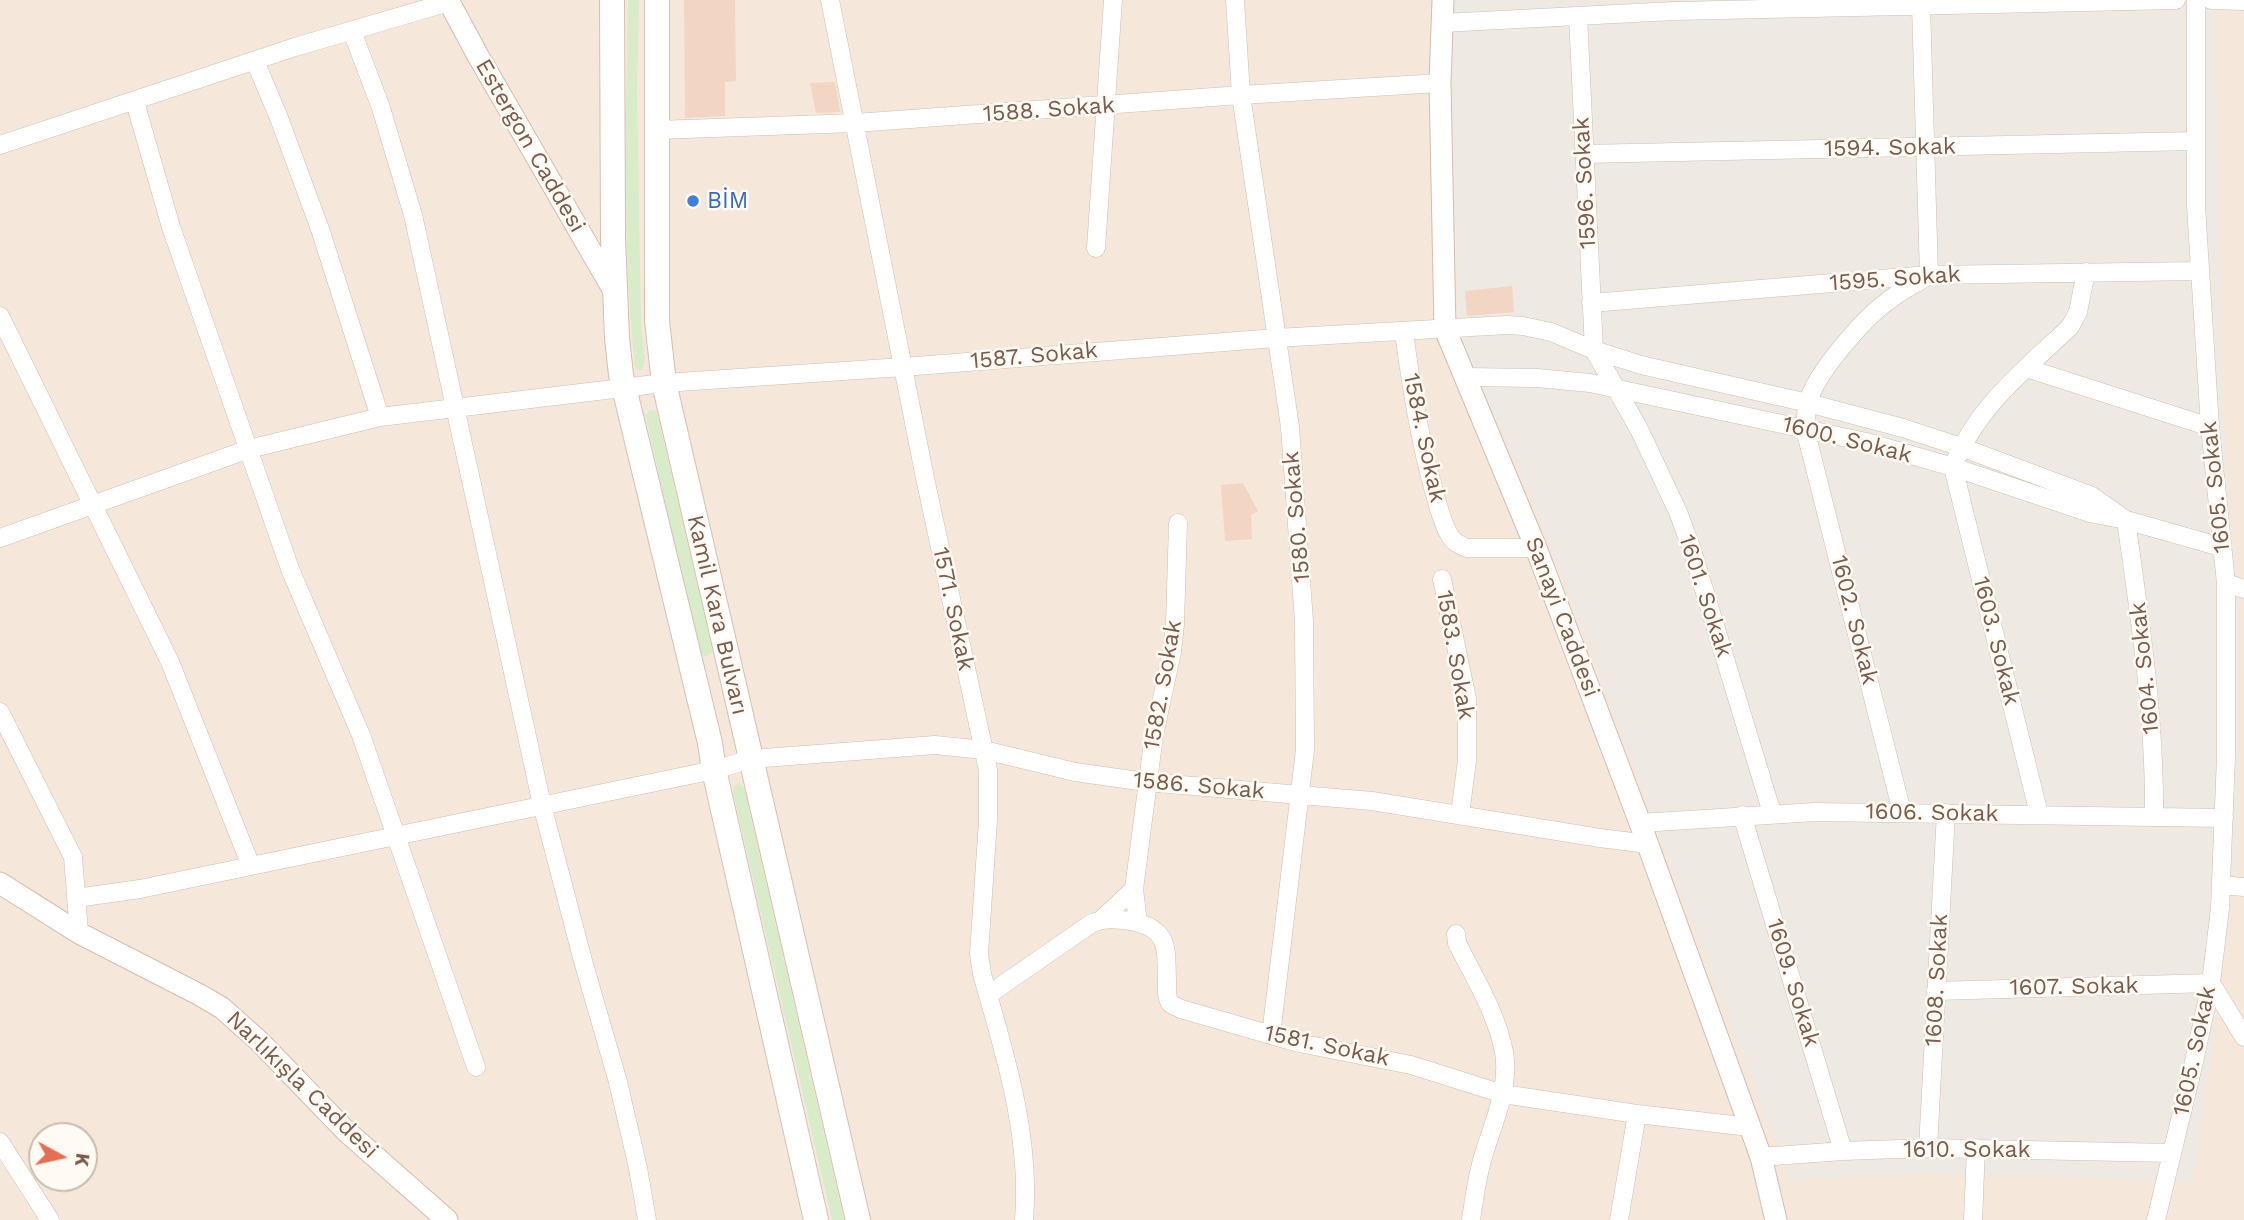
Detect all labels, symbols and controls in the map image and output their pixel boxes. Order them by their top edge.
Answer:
street label: Estergon Caddesi [469,54,591,238]
street label: 1588. Sokak [982,92,1116,128]
street label: 1596. Sokak [1568,116,1602,250]
street label: 1594. Sokak [1824,133,1956,163]
place label: BİM [707,187,748,215]
marker: BİM [685,193,701,209]
street label: 1595. Sokak [1829,261,1961,297]
street label: 1587. Sokak [969,337,1099,375]
street label: 1584. Sokak [1397,371,1451,505]
street label: 1600. Sokak [1779,411,1915,469]
street label: 1605. Sokak [2195,420,2237,554]
street label: 1580. Sokak [1278,450,1316,584]
street label: Kamil Kara Bulvarı [681,512,753,718]
street label: 1601. Sokak [1672,531,1738,661]
street label: Sanayi Caddesi [1519,533,1605,701]
street label: 1571. Sokak [926,545,980,673]
street label: 1602. Sokak [1825,553,1883,687]
street label: 1603. Sokak [1967,574,2025,708]
street label: 1583. Sokak [1430,588,1480,722]
street label: 1604. Sokak [2124,601,2166,735]
street label: 1582. Sokak [1138,618,1188,752]
street label: 1586. Sokak [1132,767,1266,805]
street label: 1606. Sokak [1865,798,1999,828]
street label: 1608. Sokak [1920,913,1954,1047]
street label: 1609. Sokak [1760,916,1826,1050]
street label: 1607. Sokak [2009,972,2139,1002]
street label: 1605. Sokak [2168,984,2222,1118]
street label: Narlıkışla Caddesi [220,1005,384,1165]
street label: 1581. Sokak [1262,1019,1392,1073]
north arrow [28,1122,98,1192]
street label: 1610. Sokak [1903,1136,2031,1164]
text: K [70,1152,95,1168]

